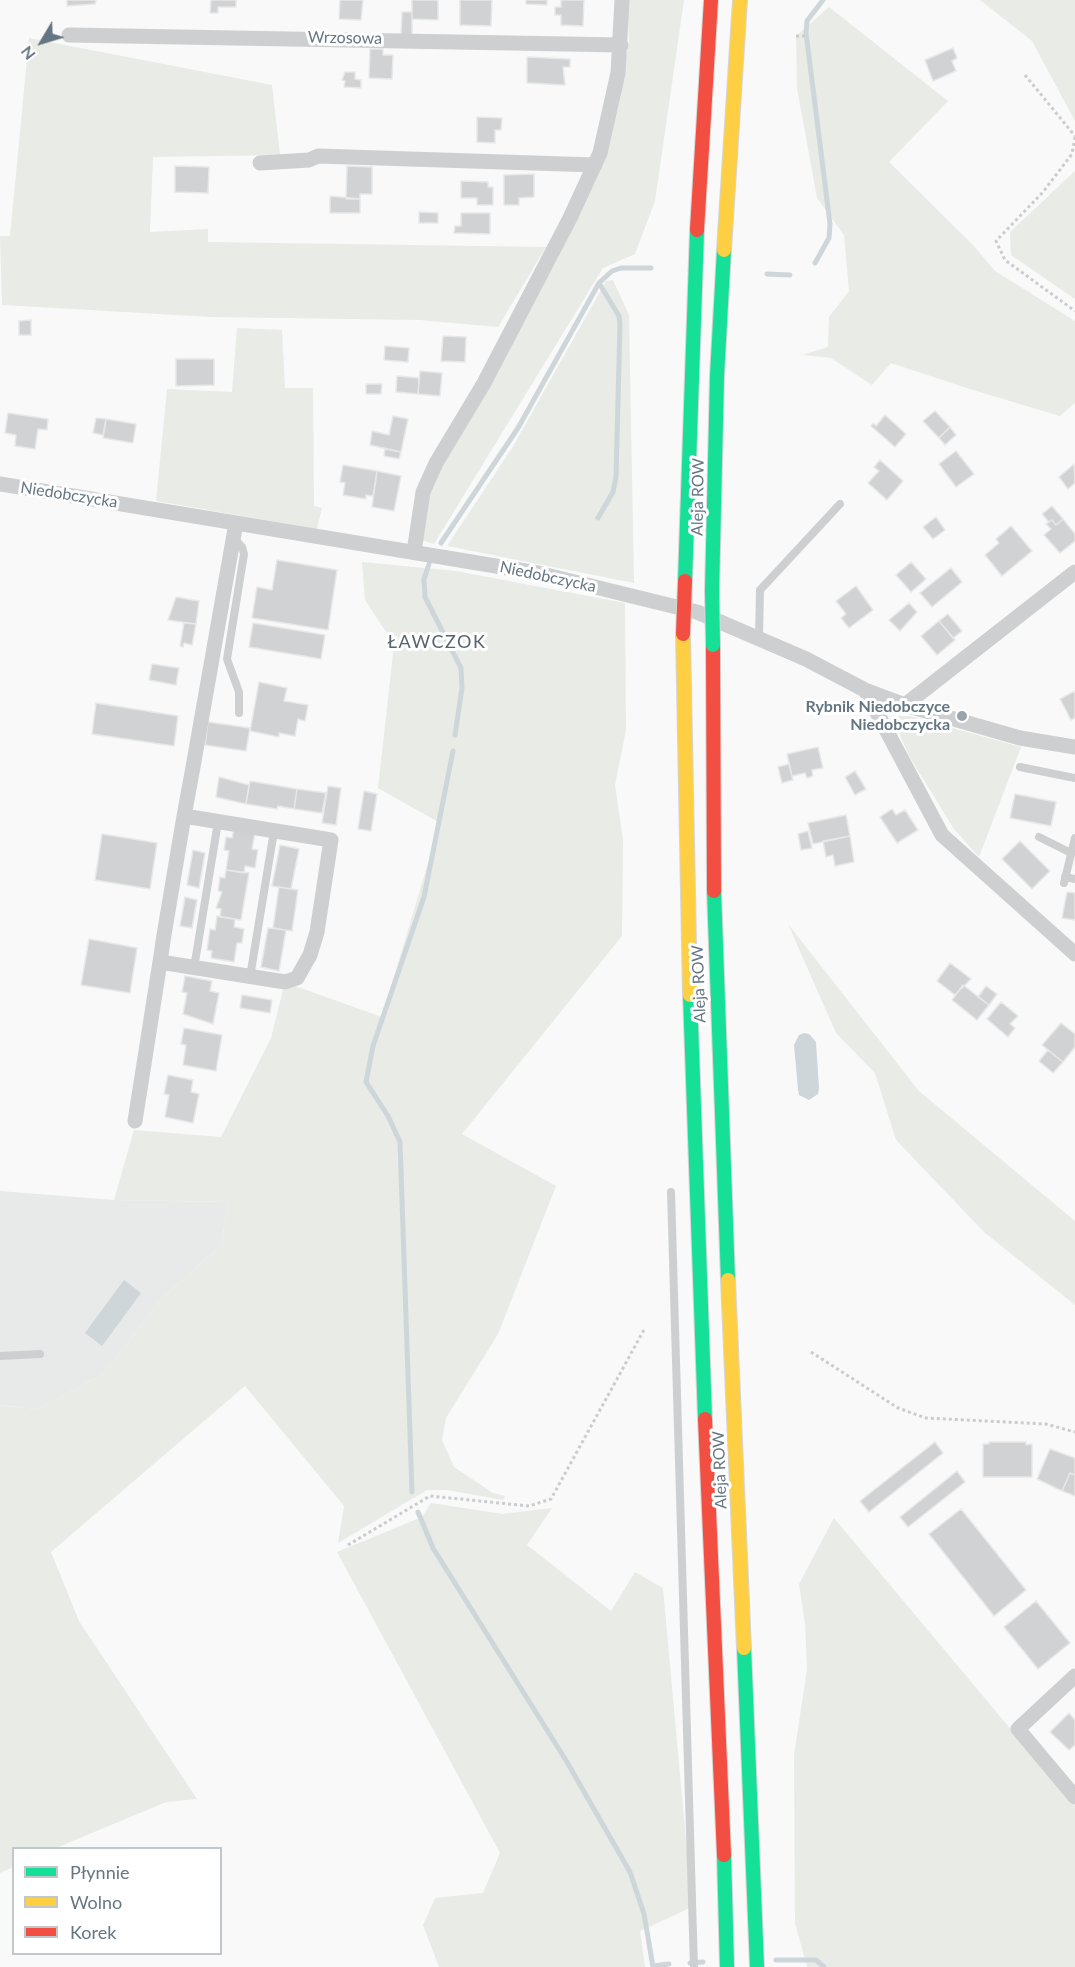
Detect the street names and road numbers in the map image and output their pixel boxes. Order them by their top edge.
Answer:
street label: Wrzosowa [308,28,382,48]
street label: Aleja ROW [688,458,708,536]
street label: Niedobczycka [19,478,119,512]
street label: Niedobczycka [498,557,598,597]
street label: Aleja ROW [688,945,710,1023]
street label: Aleja ROW [709,1431,731,1509]

